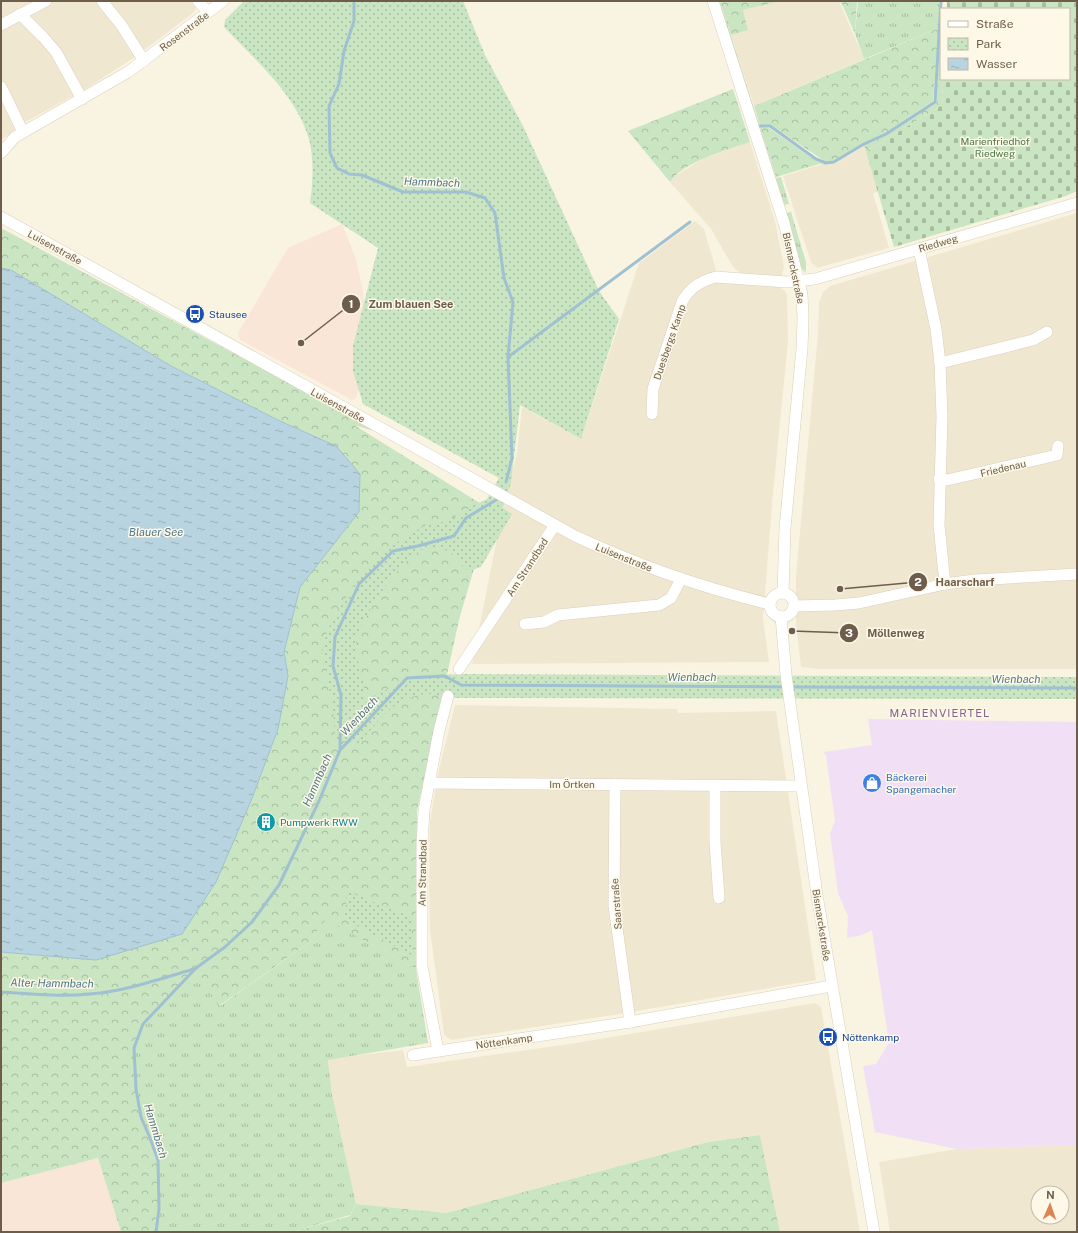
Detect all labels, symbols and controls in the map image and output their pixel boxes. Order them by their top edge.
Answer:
street label: Rosenstraße [157,8,211,53]
legend [940,8,1070,80]
text: Straße [976,17,1014,31]
text: Park [976,37,1002,51]
text: Wasser [976,57,1017,71]
park label: Marienfriedhof Riedweg [960,135,1030,159]
water label: Hammbach [404,175,460,189]
street label: Luisenstraße [26,227,85,267]
street label: Bismarckstraße [781,231,808,305]
street label: Riedweg [917,232,959,254]
callout: Zum blauen See [341,293,462,316]
text: 1 [348,297,354,311]
text: Zum blauen See [369,298,453,310]
bus stop icon: Stausee [184,303,206,325]
street label: Duesbergs Kamp [650,303,688,381]
place label: Stausee [209,308,247,320]
street label: Luisenstraße [309,385,368,425]
street label: Friedenau [979,457,1027,479]
water label: Blauer See [129,526,183,538]
street label: Am Strandbad [504,536,550,598]
street label: Luisenstraße [594,540,654,574]
callout: Haarscharf [908,571,1003,594]
text: 2 [914,575,922,589]
text: Haarscharf [936,576,995,588]
callout: Möllenweg [839,622,933,645]
text: 3 [845,626,853,640]
text: Möllenweg [867,627,925,639]
water label: Wienbach [668,671,716,683]
water label: Wienbach [992,673,1040,685]
water label: Wienbach [338,694,380,738]
district label: MARIENVIERTEL [890,707,990,719]
water label: Hammbach [300,752,334,808]
place label: Bäckerei Spangemacher [886,771,957,795]
shop icon: Bäckerei Spangemacher [861,772,883,794]
street label: Im Örtken [549,778,595,790]
building icon: Pumpwerk RWW [255,811,277,833]
place label: Pumpwerk RWW [280,816,358,828]
street label: Am Strandbad [415,839,429,907]
street label: Saarstraße [608,878,624,930]
street label: Bismarckstraße [810,888,834,962]
water label: Alter Hammbach [10,976,94,990]
bus stop icon: Nöttenkamp [817,1026,839,1048]
street label: Nöttenkamp [475,1031,533,1051]
place label: Nöttenkamp [842,1031,899,1043]
water label: Hammbach [142,1102,170,1160]
north arrow [1030,1185,1070,1225]
text: N [1046,1189,1055,1201]

